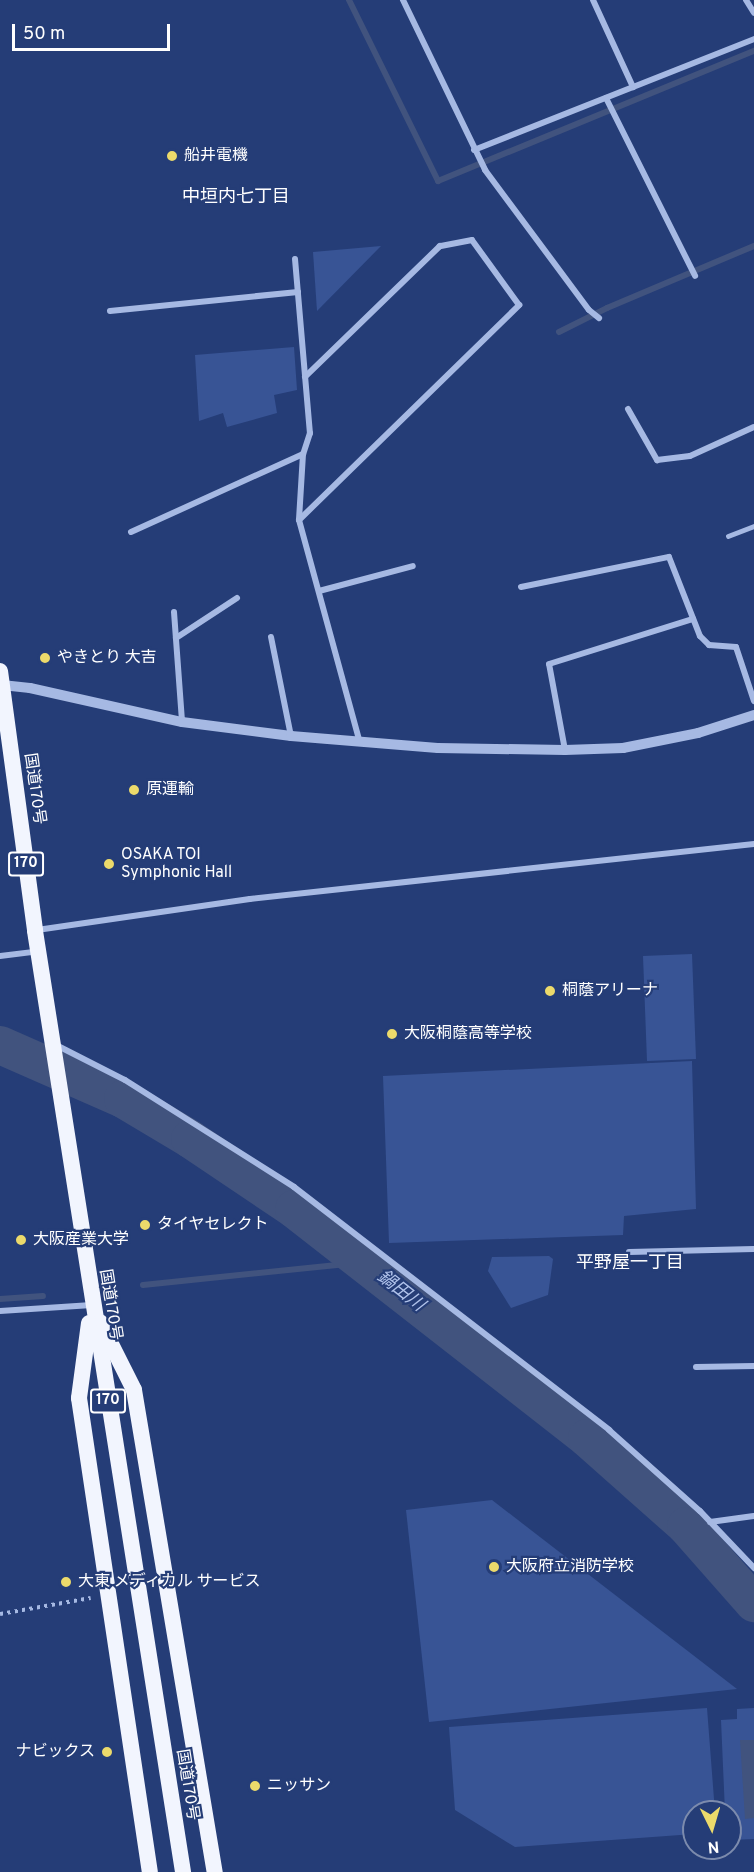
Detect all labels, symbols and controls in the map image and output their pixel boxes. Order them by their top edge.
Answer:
scale bar [15,12,172,50]
text: 50 m [23,23,65,46]
place label: 船井電機 [184,146,248,166]
marker: 船井電機 [165,149,179,163]
district label: 中垣内七丁目 [182,187,290,209]
place label: やきとり 大吉 [57,648,157,668]
marker: やきとり 大吉 [38,651,52,665]
street label: 国道170号 [19,752,49,826]
place label: 原運輸 [146,780,194,800]
marker: 原運輸 [127,783,141,797]
place label: OSAKA TOI Symphonic Hall [121,845,232,883]
road number: 170 [8,852,44,876]
marker: OSAKA TOI Symphonic Hall [102,857,116,871]
place label: 桐蔭アリーナ [562,981,658,1001]
marker: 桐蔭アリーナ [543,984,557,998]
place label: 大阪桐蔭高等学校 [404,1024,532,1044]
marker: 大阪桐蔭高等学校 [385,1027,399,1041]
place label: タイヤセレクト [157,1215,269,1235]
marker: タイヤセレクト [138,1218,152,1232]
place label: 大阪産業大学 [33,1230,129,1250]
marker: 大阪産業大学 [14,1233,28,1247]
district label: 平野屋一丁目 [576,1253,684,1275]
water label: 鍋田川 [372,1267,428,1317]
street label: 国道170号 [95,1268,125,1342]
road number: 170 [90,1389,126,1413]
place label: 大阪府立消防学校 [506,1557,634,1577]
marker: 大阪府立消防学校 [487,1560,501,1574]
place label: 大東 メディカル サービス [78,1572,262,1592]
marker: 大東 メディカル サービス [59,1575,73,1589]
place label: ナビックス [15,1742,95,1762]
marker: ナビックス [100,1745,114,1759]
street label: 国道170号 [172,1748,202,1822]
place label: ニッサン [267,1776,331,1796]
marker: ニッサン [248,1779,262,1793]
north arrow [682,1800,742,1860]
text: N [707,1835,720,1856]

